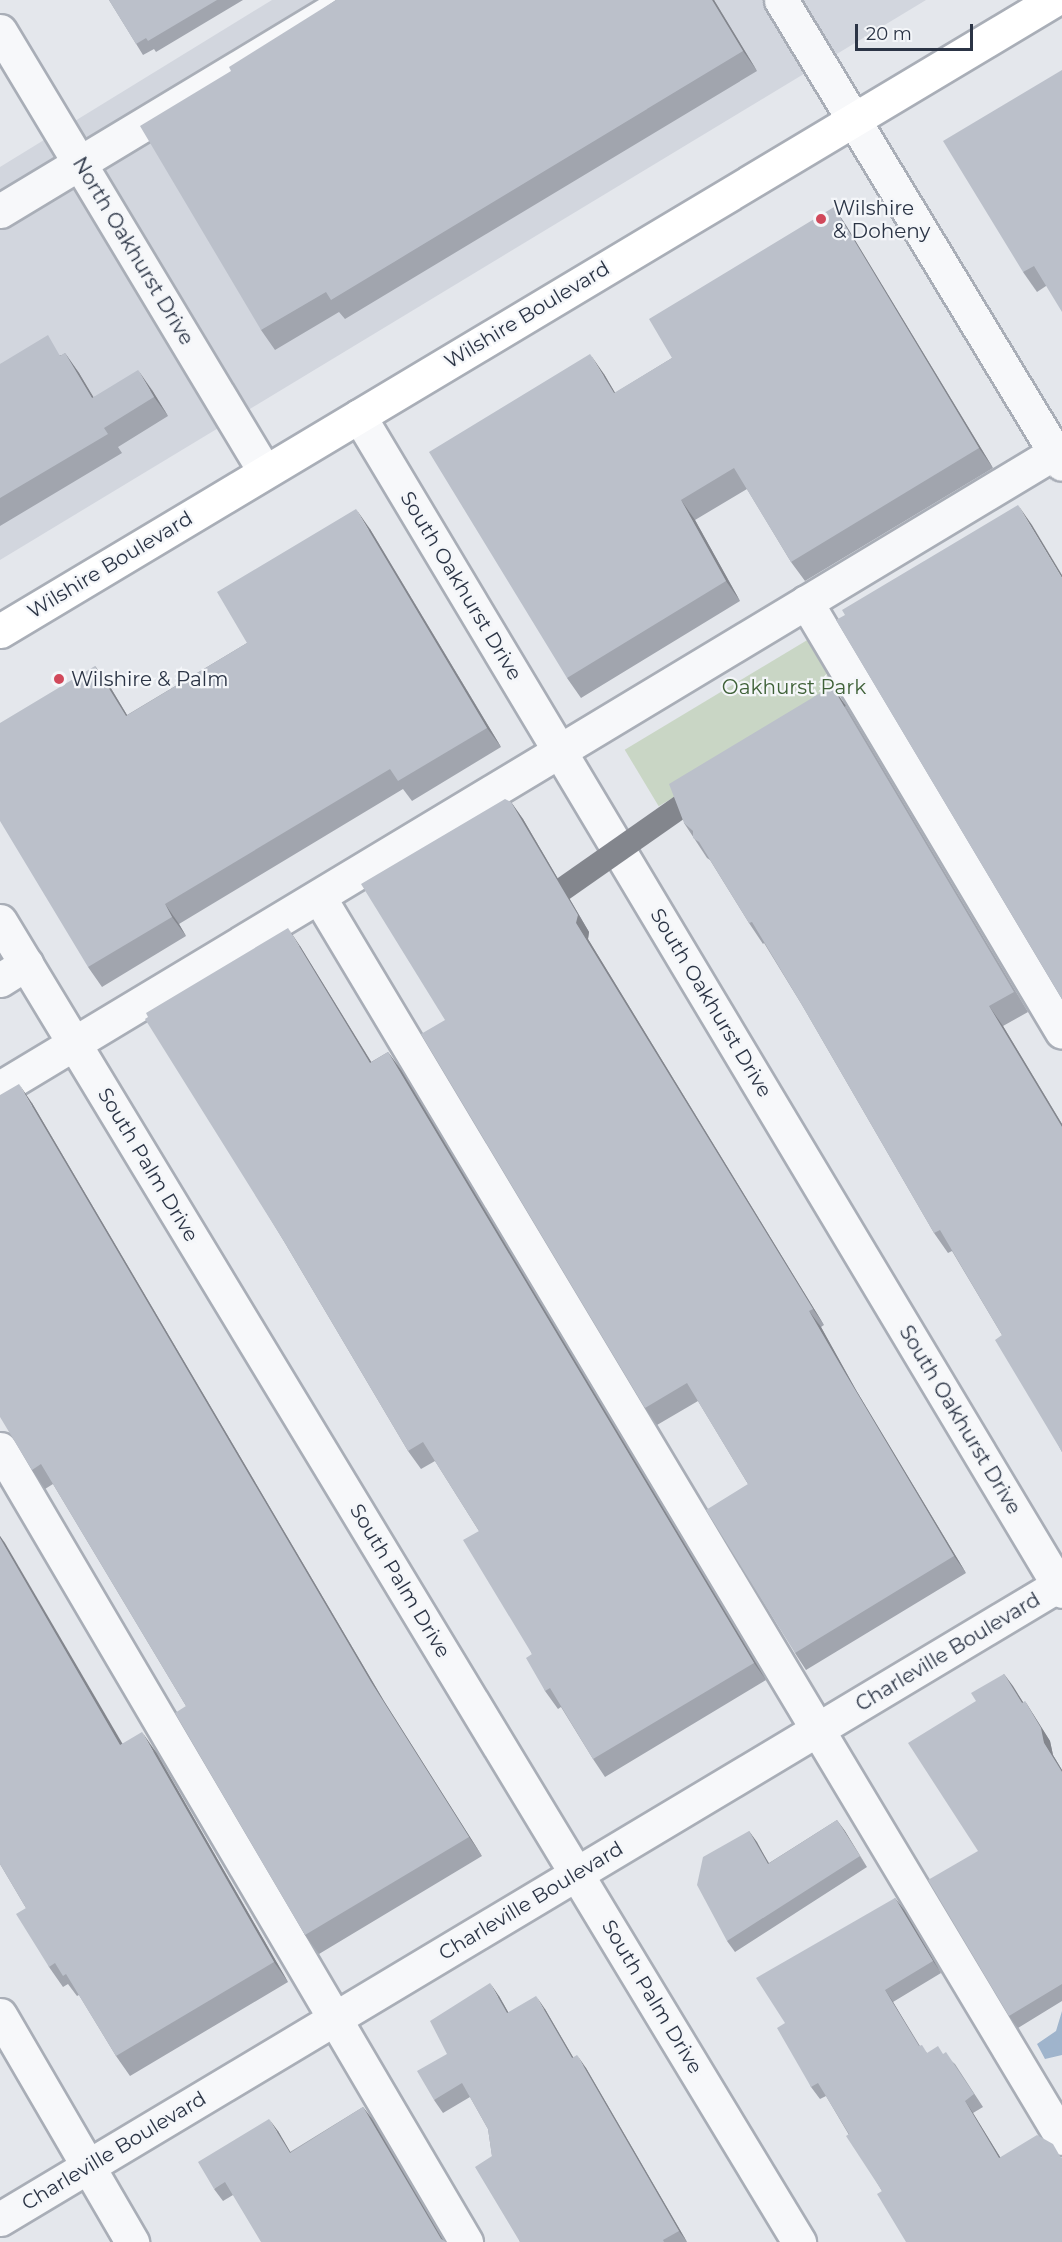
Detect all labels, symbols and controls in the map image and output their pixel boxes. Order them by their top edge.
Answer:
scale bar [858,12,976,50]
text: 20 m [866,23,912,45]
street label: North Oakhurst Drive [67,153,199,349]
place label: Wilshire & Doheny [833,196,930,243]
marker: Wilshire & Doheny [814,212,828,226]
street label: Wilshire Boulevard [440,256,614,374]
street label: South Oakhurst Drive [395,487,527,685]
street label: Wilshire Boulevard [23,506,197,624]
place label: Wilshire & Palm [71,667,228,691]
marker: Wilshire & Palm [52,672,66,686]
park label: Oakhurst Park [722,675,866,699]
street label: South Oakhurst Drive [645,904,777,1102]
street label: South Palm Drive [93,1084,203,1246]
street label: South Oakhurst Drive [894,1321,1026,1519]
street label: South Palm Drive [345,1500,455,1662]
street label: Charleville Boulevard [851,1587,1045,1717]
street label: Charleville Boulevard [434,1836,628,1966]
street label: South Palm Drive [597,1916,707,2078]
street label: Charleville Boulevard [17,2086,211,2216]

